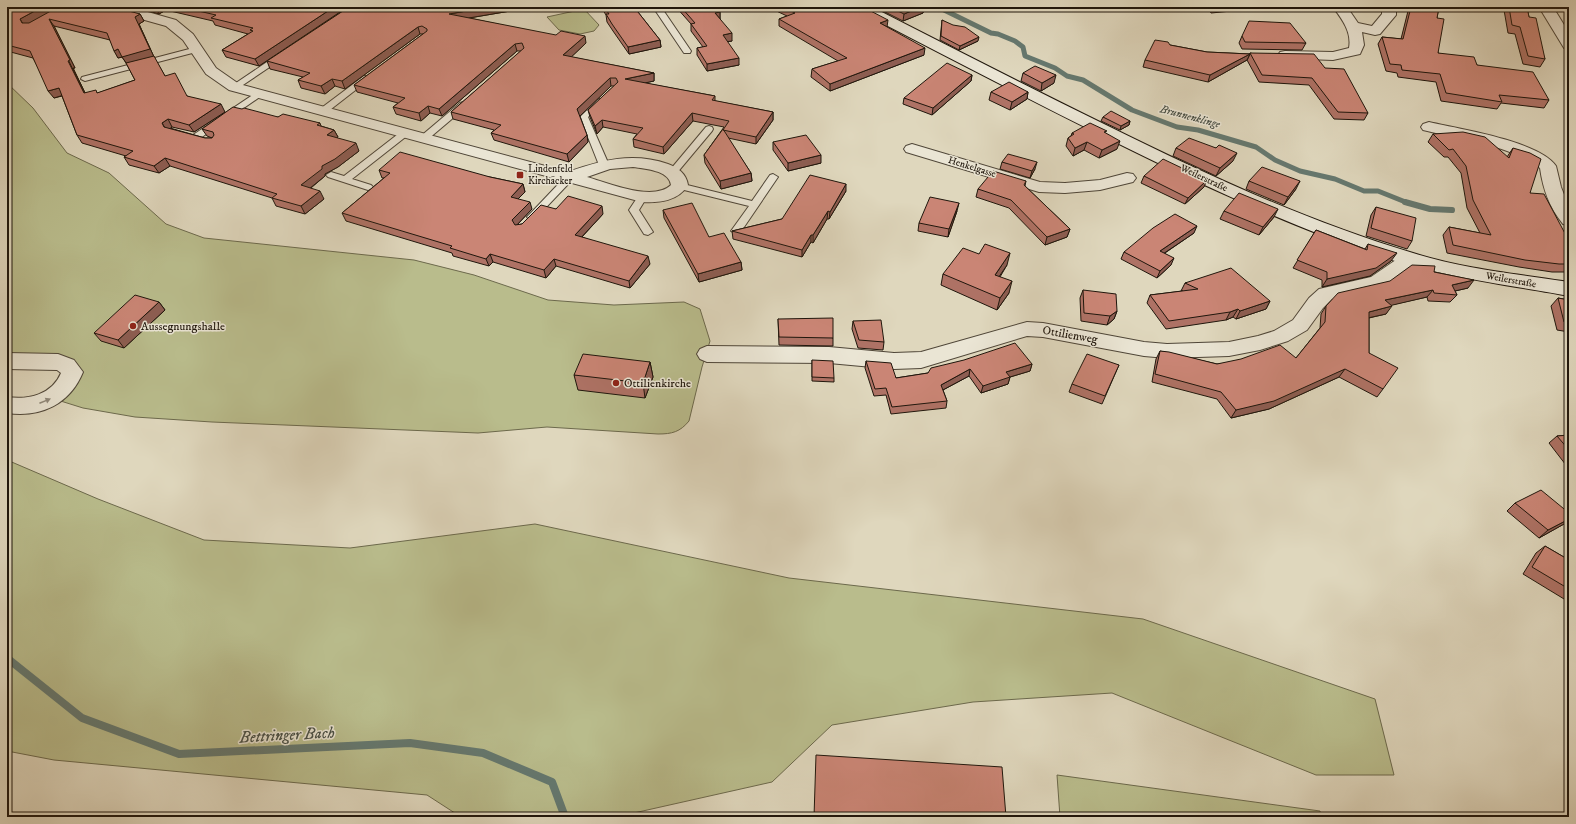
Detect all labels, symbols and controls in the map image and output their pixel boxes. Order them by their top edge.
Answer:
water label: Brunnenklinge [1158,102,1222,132]
street label: Henkelgasse [947,154,997,180]
street label: Weilerstraße [1177,161,1230,194]
place label: Lindenfeld Kirchäcker [528,163,573,187]
marker: Lindenfeld Kirchäcker [515,170,525,180]
street label: Weilerstraße [1484,269,1537,290]
place label: Aussegnungshalle [141,319,225,334]
marker: Aussegnungshalle [128,321,138,331]
street label: Ottilienweg [1041,323,1099,347]
place label: Ottilienkirche [624,376,691,391]
marker: Ottilienkirche [611,378,621,388]
one-way arrow [40,397,52,403]
water label: Bettringer Bach [238,723,335,748]

